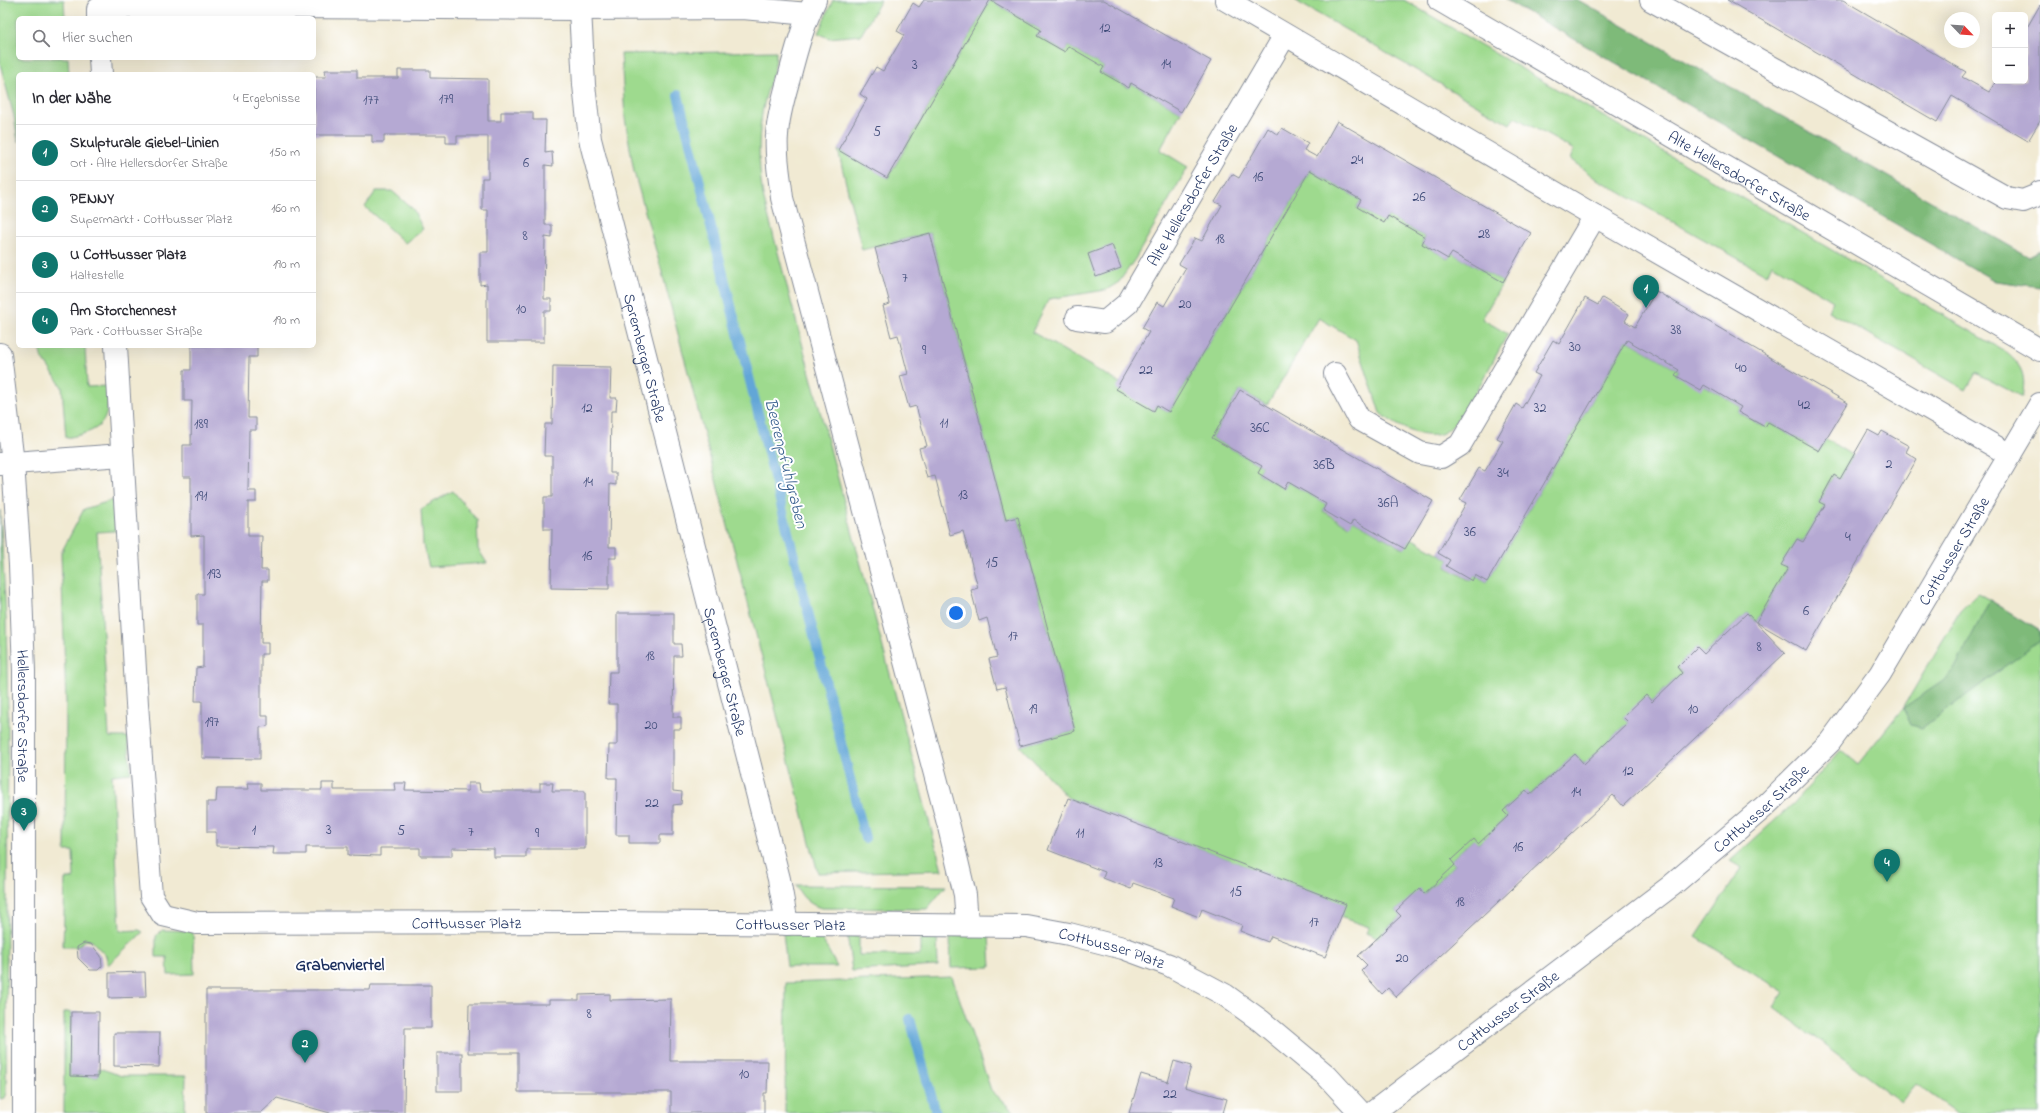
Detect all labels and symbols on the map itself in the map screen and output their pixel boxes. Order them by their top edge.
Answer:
north arrow [1944,12,1980,48]
house number: 12 [1099,18,1111,39]
house number: 14 [1161,54,1171,75]
house number: 3 [912,55,918,76]
house number: 179 [439,89,454,110]
house number: 177 [363,90,379,111]
street label: Alte Hellersdorfer Straße [1142,119,1245,271]
house number: 5 [873,122,881,143]
street label: Alte Hellersdorfer Straße [1663,126,1815,228]
house number: 24 [1351,150,1364,171]
house number: 6 [523,153,529,174]
house number: 16 [1253,167,1263,188]
house number: 26 [1412,187,1426,208]
house number: 28 [1478,224,1490,245]
house number: 8 [522,226,528,247]
house number: 18 [1215,229,1225,250]
house number: 7 [902,268,908,289]
pin: 1 [1633,275,1659,308]
street label: Spremberger Straße [616,291,672,426]
house number: 20 [1178,294,1192,315]
house number: 10 [516,299,526,320]
house number: 38 [1670,320,1682,341]
house number: 30 [1569,337,1581,358]
house number: 9 [922,340,927,361]
house number: 40 [1735,358,1747,379]
house number: 22 [1139,360,1153,381]
house number: 42 [1798,395,1810,416]
water label: Beerenpfuhlgraben [756,396,814,532]
house number: 12 [581,398,593,419]
house number: 32 [1534,398,1546,419]
house number: 11 [940,413,949,434]
house number: 189 [194,414,209,435]
house number: 36C [1250,418,1270,439]
house number: 2 [1886,454,1893,475]
house number: 36B [1313,455,1335,476]
house number: 34 [1497,463,1509,484]
house number: 14 [583,472,593,493]
house number: 13 [958,485,968,506]
house number: 191 [194,486,208,507]
street label: Cottbusser Straße [1913,492,1997,610]
house number: 36A [1378,493,1398,514]
house number: 36 [1464,522,1476,543]
house number: 4 [1845,527,1851,548]
house number: 16 [582,546,592,567]
house number: 15 [986,553,998,574]
house number: 193 [207,564,221,585]
house number: 6 [1803,601,1809,622]
your location [946,603,966,623]
street label: Spremberger Straße [696,605,752,740]
house number: 17 [1008,626,1018,647]
house number: 8 [1756,637,1762,658]
house number: 18 [645,646,655,667]
street label: Hellersdorfer Straße [9,649,34,783]
house number: 19 [1029,699,1038,720]
house number: 10 [1688,699,1698,720]
house number: 197 [205,712,219,733]
house number: 20 [644,715,658,736]
street label: Cottbusser Straße [1708,759,1816,860]
house number: 12 [1622,761,1634,782]
house number: 14 [1571,782,1581,803]
house number: 22 [645,793,659,814]
pin: 3 [11,798,37,831]
house number: 1 [252,820,257,841]
house number: 3 [326,820,332,841]
house number: 5 [397,821,405,842]
house number: 7 [468,822,474,843]
house number: 9 [535,823,540,844]
house number: 11 [1076,823,1085,844]
house number: 16 [1513,837,1523,858]
pin: 4 [1874,849,1900,882]
house number: 13 [1153,853,1163,874]
house number: 15 [1230,882,1242,903]
house number: 18 [1455,892,1465,913]
street label: Cottbusser Platz [412,912,522,936]
house number: 17 [1309,912,1319,933]
street label: Cottbusser Platz [735,913,846,938]
street label: Cottbusser Platz [1056,922,1168,976]
house number: 20 [1395,948,1409,969]
district label: Grabenviertel [296,953,385,978]
street label: Cottbusser Straße [1452,965,1565,1058]
house number: 8 [586,1004,592,1025]
pin: 2 [292,1030,318,1063]
house number: 10 [739,1064,749,1085]
house number: 22 [1163,1084,1177,1105]

